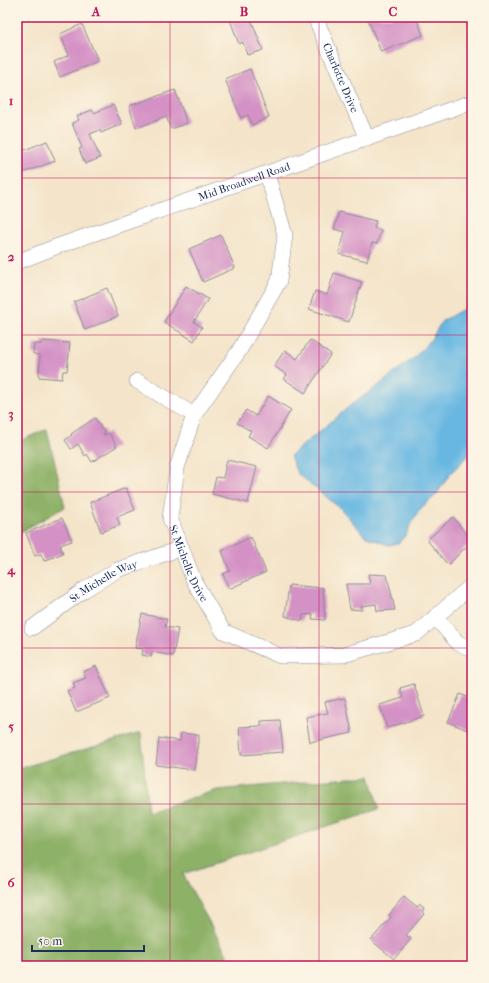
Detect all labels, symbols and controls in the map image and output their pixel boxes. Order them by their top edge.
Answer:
text: A [91,4,101,19]
text: B [240,4,249,19]
text: C [389,4,398,19]
street label: Charlotte Drive [320,41,361,115]
text: 1 [9,93,14,108]
street label: Mid Broadwell Road [197,159,293,204]
text: 2 [8,249,15,264]
text: 3 [8,406,14,422]
street label: St Michelle Drive [166,523,211,605]
street label: St Michelle Way [67,557,140,605]
text: 4 [6,562,16,578]
text: 5 [8,719,14,734]
text: 6 [7,875,15,890]
scale bar [32,927,144,953]
text: 50 m [38,934,62,948]

